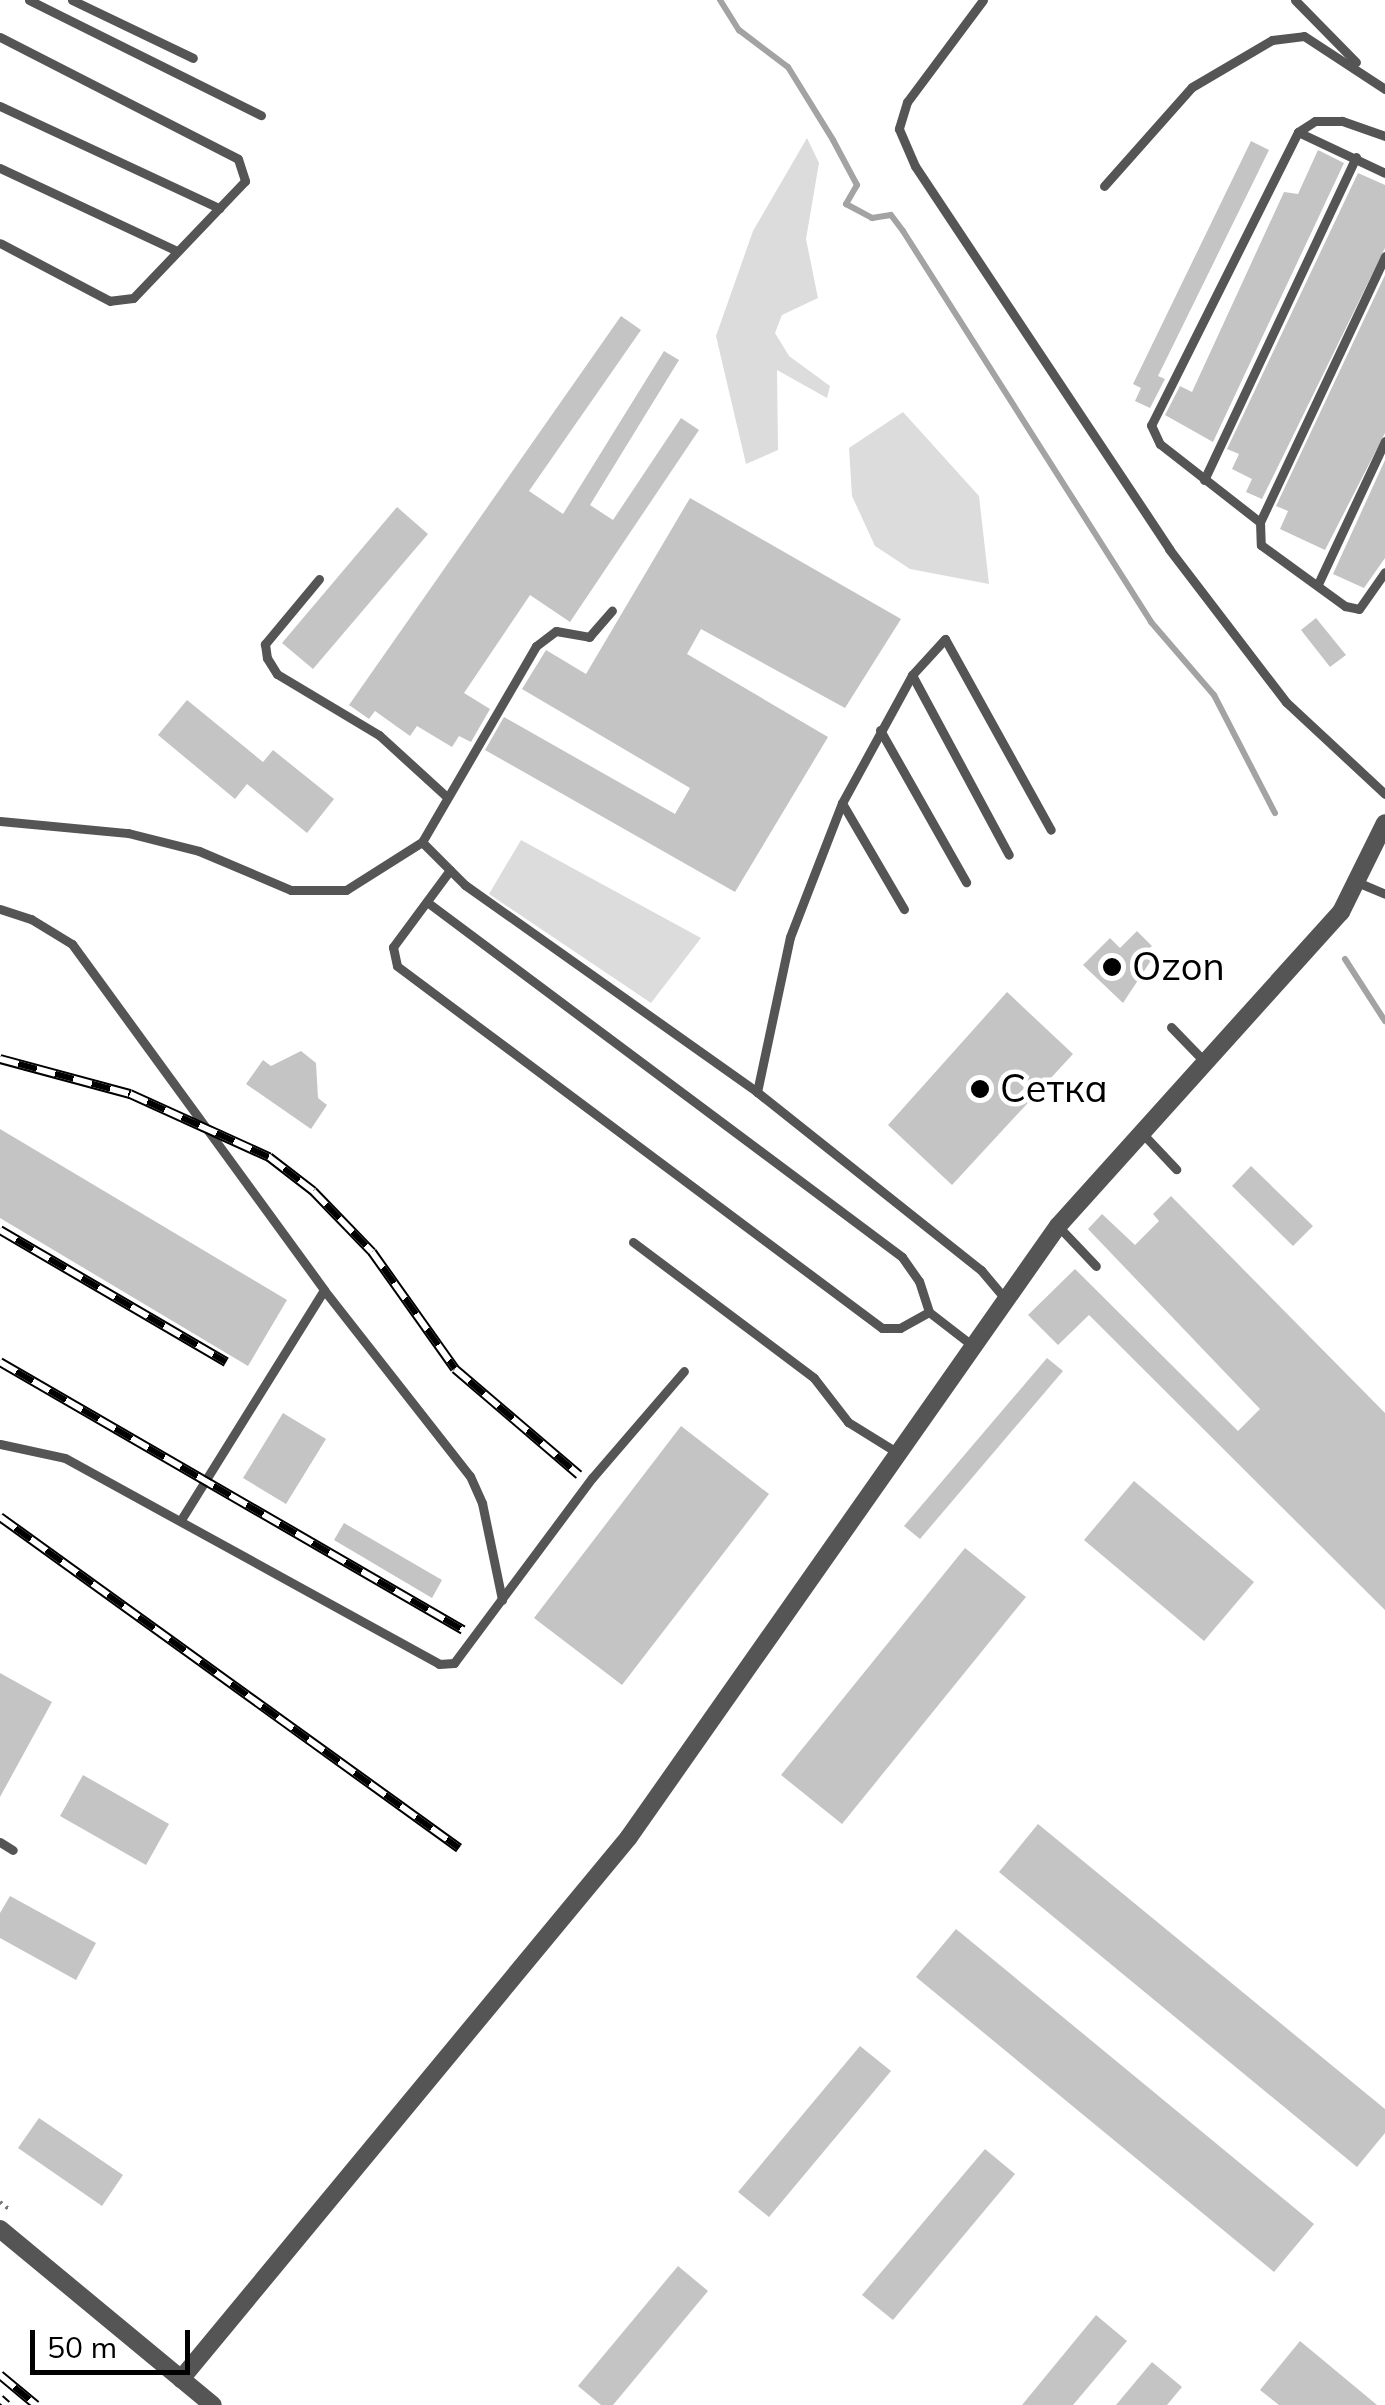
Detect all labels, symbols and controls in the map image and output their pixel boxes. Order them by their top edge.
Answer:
place label: Ozon [1132,944,1225,990]
marker: Ozon [1101,956,1123,978]
place label: Сетка [1000,1066,1108,1112]
marker: Сетка [969,1078,991,1100]
scale bar [35,2310,195,2372]
text: 50 m [47,2328,117,2366]

